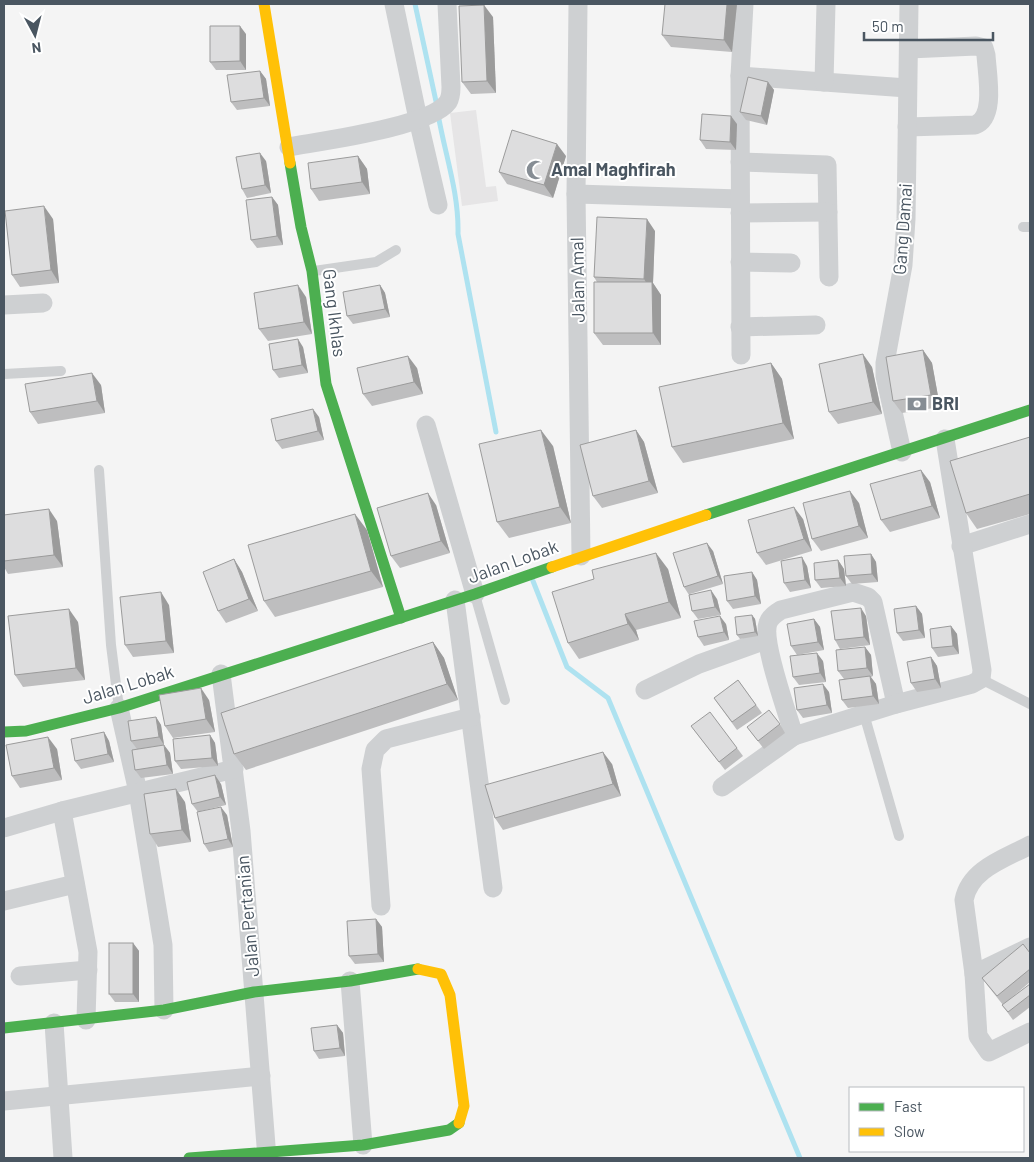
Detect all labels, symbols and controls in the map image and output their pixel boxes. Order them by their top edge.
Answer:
north arrow [10,10,60,60]
scale bar [864,10,993,42]
text: 50 m [872,17,904,35]
text: N [31,39,42,57]
place label: Amal Maghfirah [551,158,676,180]
mosque icon: Amal Maghfirah [525,159,547,181]
street label: Gang Damai [888,182,916,276]
street label: Jalan Amal [565,237,589,323]
street label: Gang Ikhlas [319,268,351,358]
place label: BRI [932,392,959,414]
bank icon: BRI [906,393,928,415]
street label: Jalan Lobak [465,535,561,588]
street label: Jalan Lobak [79,660,176,708]
street label: Jalan Pertanian [231,854,263,978]
legend [849,1087,1024,1152]
text: Fast [894,1097,922,1115]
text: Slow [894,1122,925,1140]

